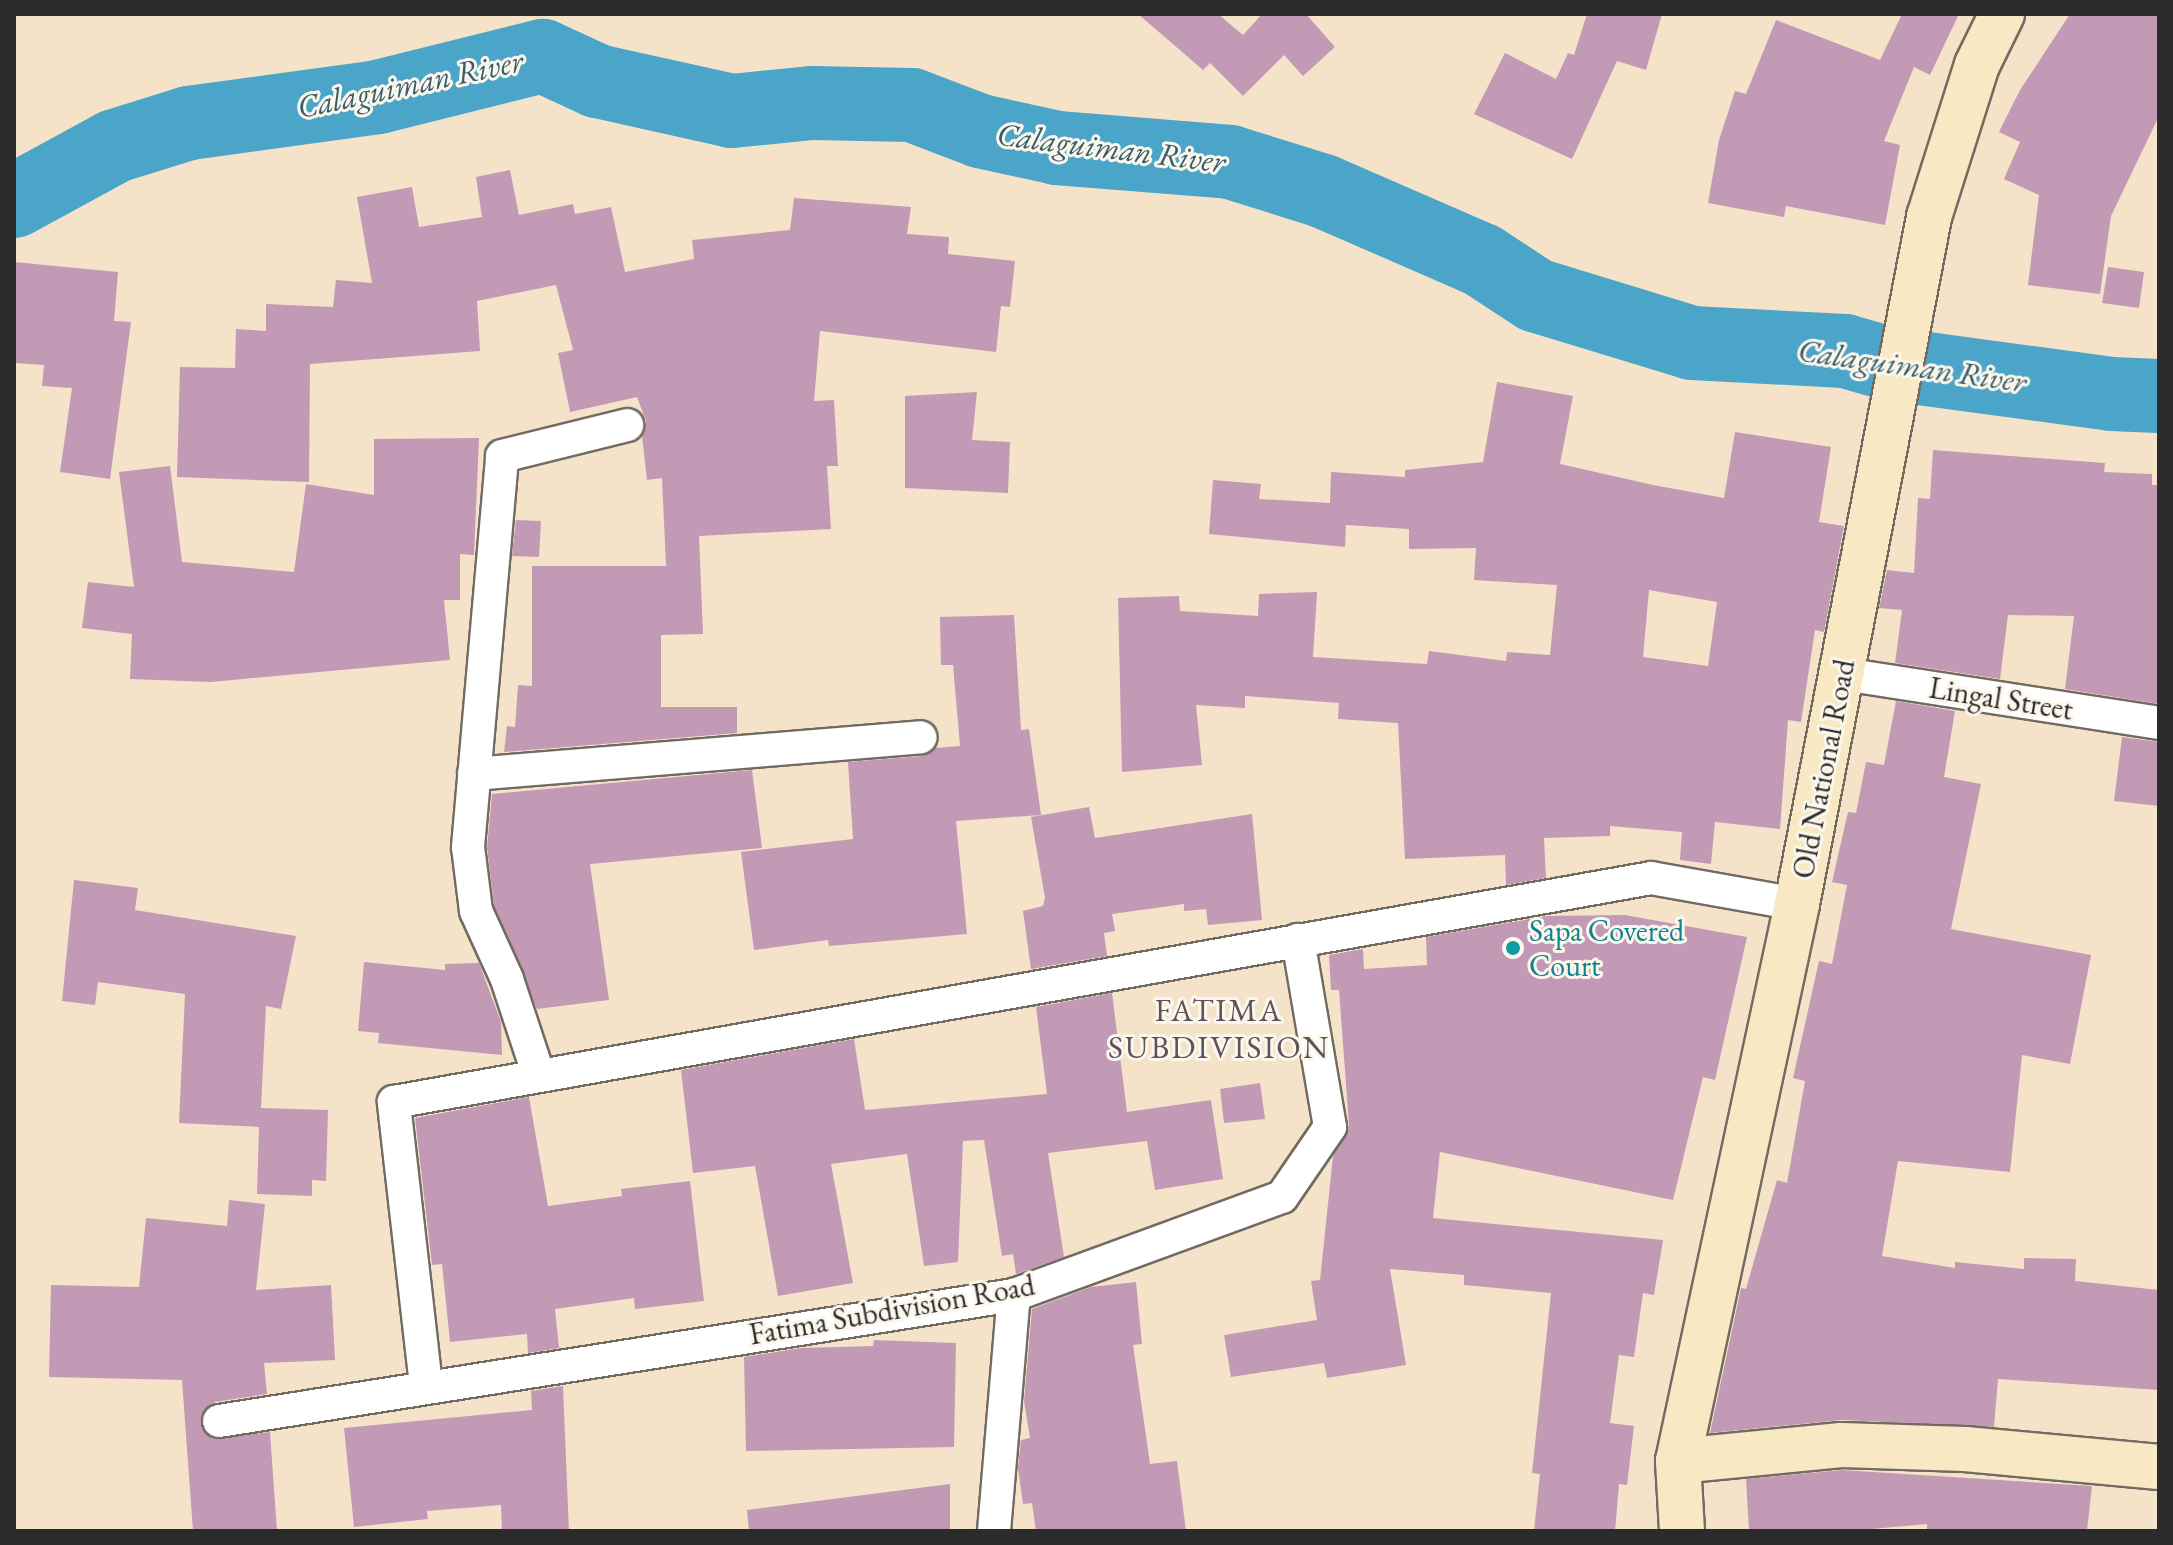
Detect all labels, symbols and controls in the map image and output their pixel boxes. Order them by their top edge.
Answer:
water label: Calaguiman River [294,41,526,127]
water label: Calaguiman River [995,115,1227,181]
water label: Calaguiman River [1796,331,2028,401]
street label: Old National Road [1785,656,1863,882]
street label: Lingal Street [1927,670,2075,728]
place label: Sapa Covered Court [1529,913,1684,984]
marker: Sapa Covered Court [1504,939,1522,957]
district label: FATIMA SUBDIVISION [1108,992,1330,1067]
street label: Fatima Subdivision Road [746,1267,1038,1353]

